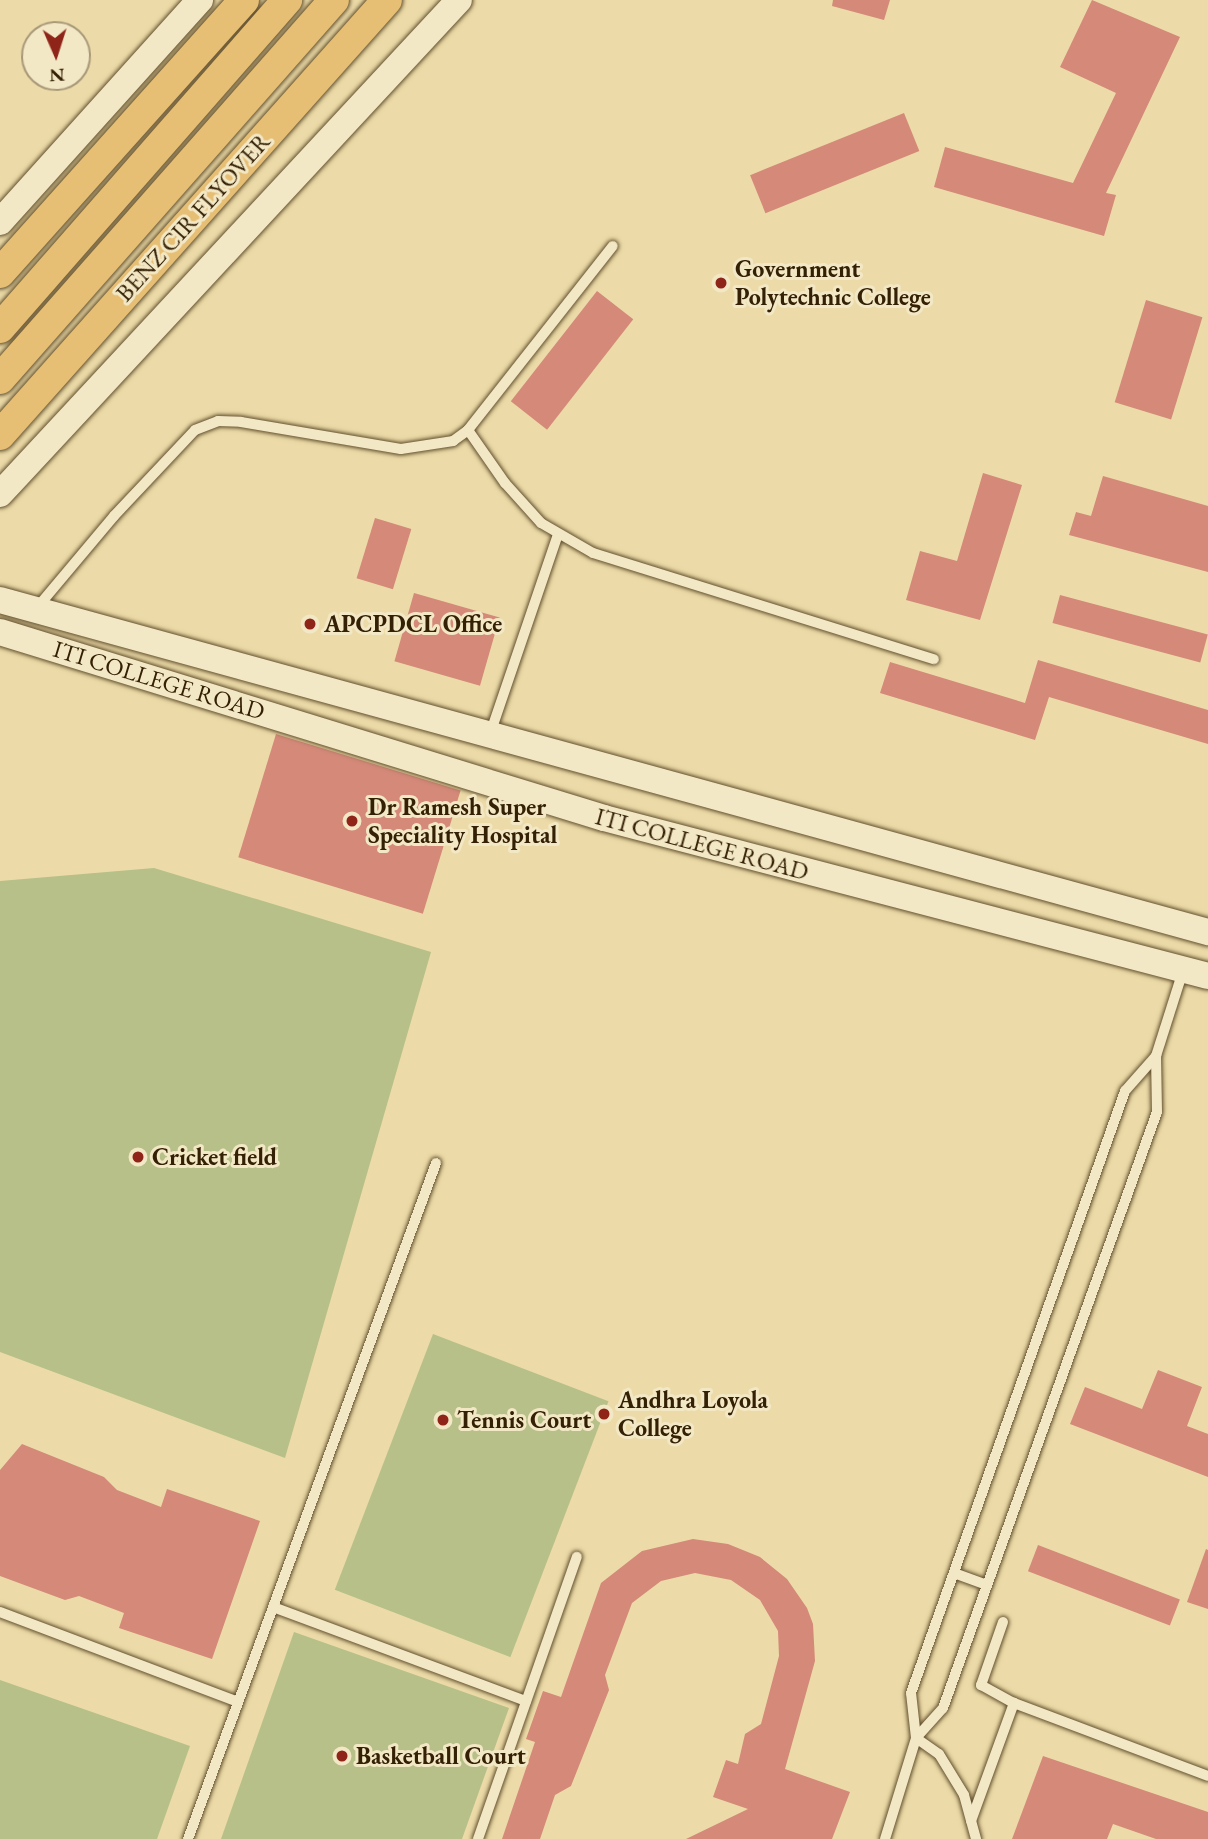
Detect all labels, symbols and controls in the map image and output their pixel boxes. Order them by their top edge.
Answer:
north arrow [21,21,91,91]
text: N [49,63,65,88]
street label: BENZ CIR FLYOVER [110,127,276,307]
place label: Government Polytechnic College [735,255,931,311]
marker: Government Polytechnic College [713,275,729,291]
place label: APCPDCL Office [324,610,502,638]
marker: APCPDCL Office [302,616,318,632]
street label: ITI COLLEGE ROAD [50,634,268,726]
place label: Dr Ramesh Super Speciality Hospital [368,793,557,849]
street label: ITI COLLEGE ROAD [592,802,812,886]
marker: Dr Ramesh Super Speciality Hospital [342,811,362,831]
place label: Cricket field [152,1143,277,1171]
marker: Cricket field [130,1149,146,1165]
place label: Andhra Loyola College [618,1386,768,1442]
place label: Tennis Court [457,1406,591,1434]
marker: Andhra Loyola College [596,1406,612,1422]
marker: Tennis Court [435,1412,451,1428]
place label: Basketball Court [356,1742,526,1770]
marker: Basketball Court [334,1748,350,1764]

